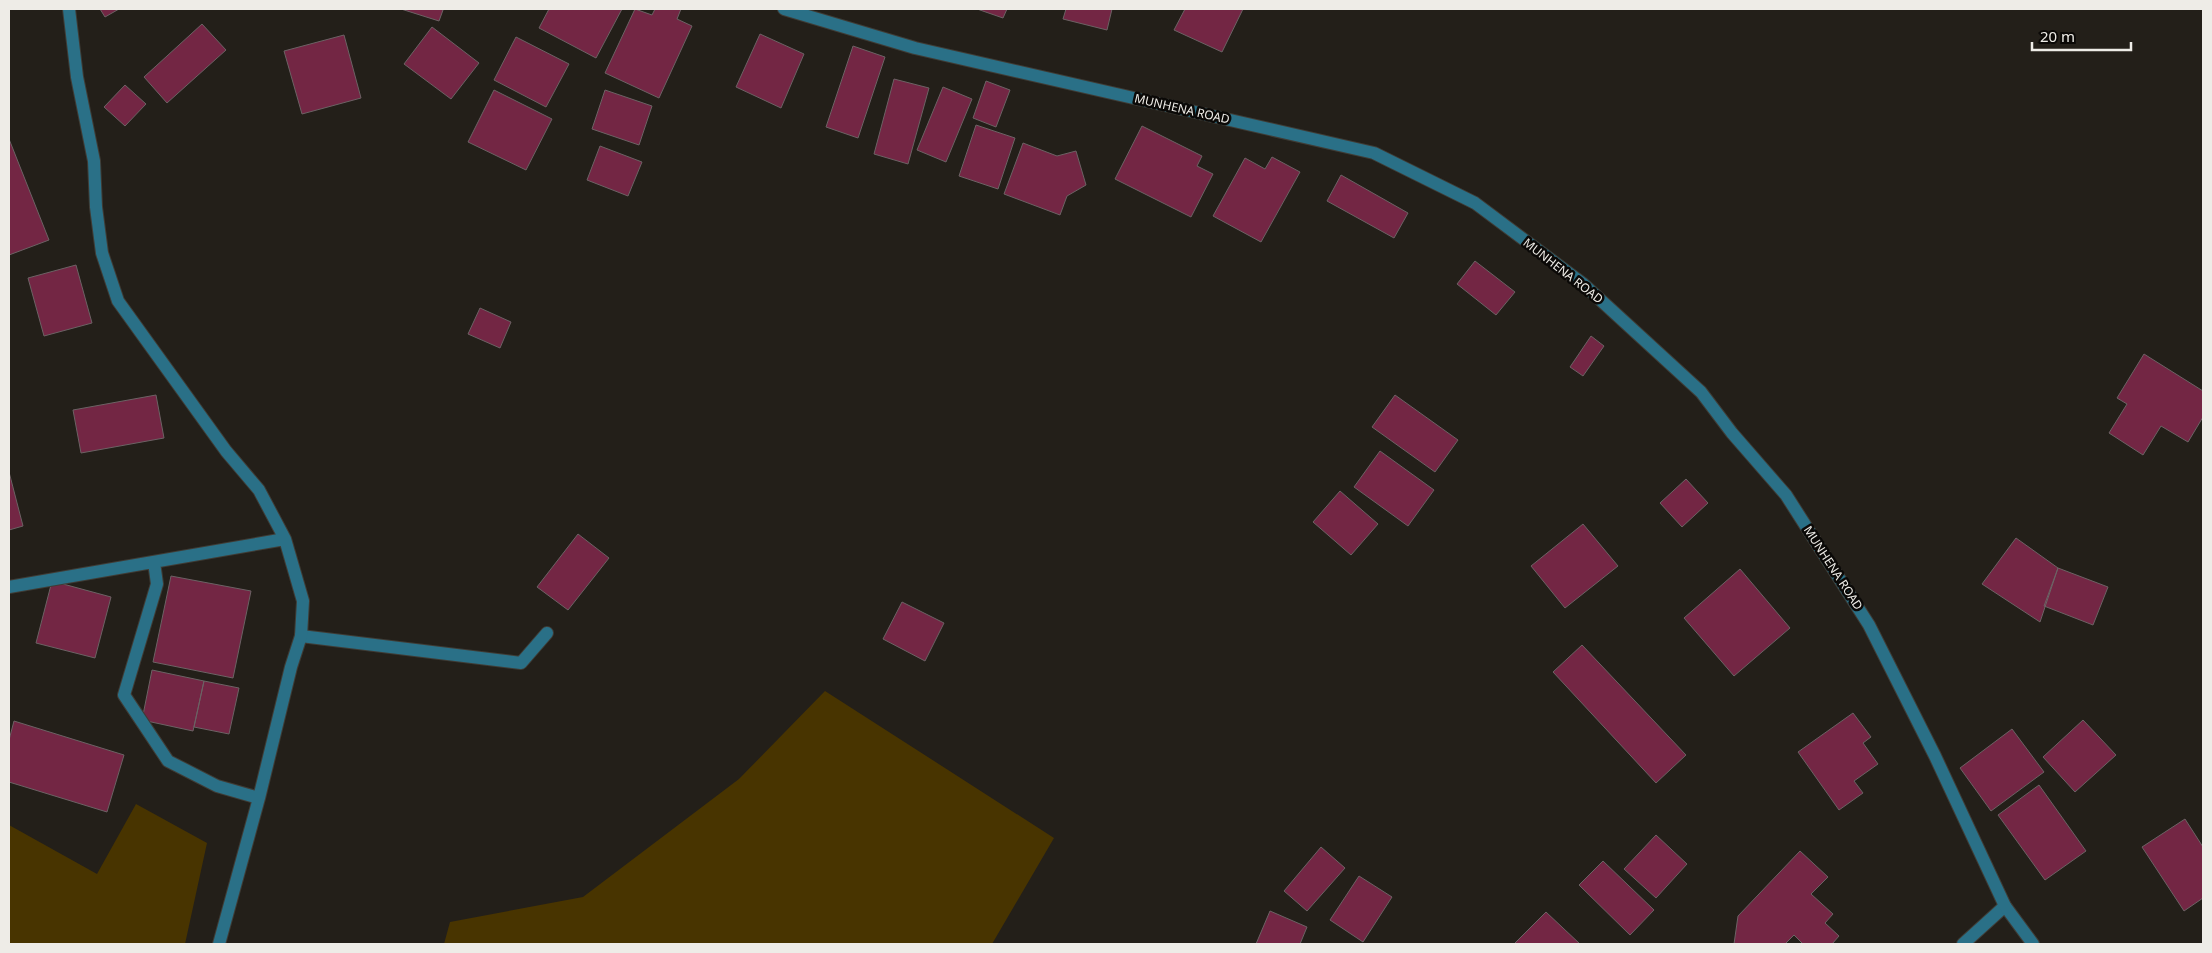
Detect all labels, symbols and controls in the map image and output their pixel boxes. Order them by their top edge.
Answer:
scale bar [2032,20,2131,52]
text: 20 m [2040,26,2075,46]
street label: MUNHENA ROAD [1133,89,1232,128]
street label: MUNHENA ROAD [1520,234,1607,307]
street label: MUNHENA ROAD [1800,522,1867,613]

